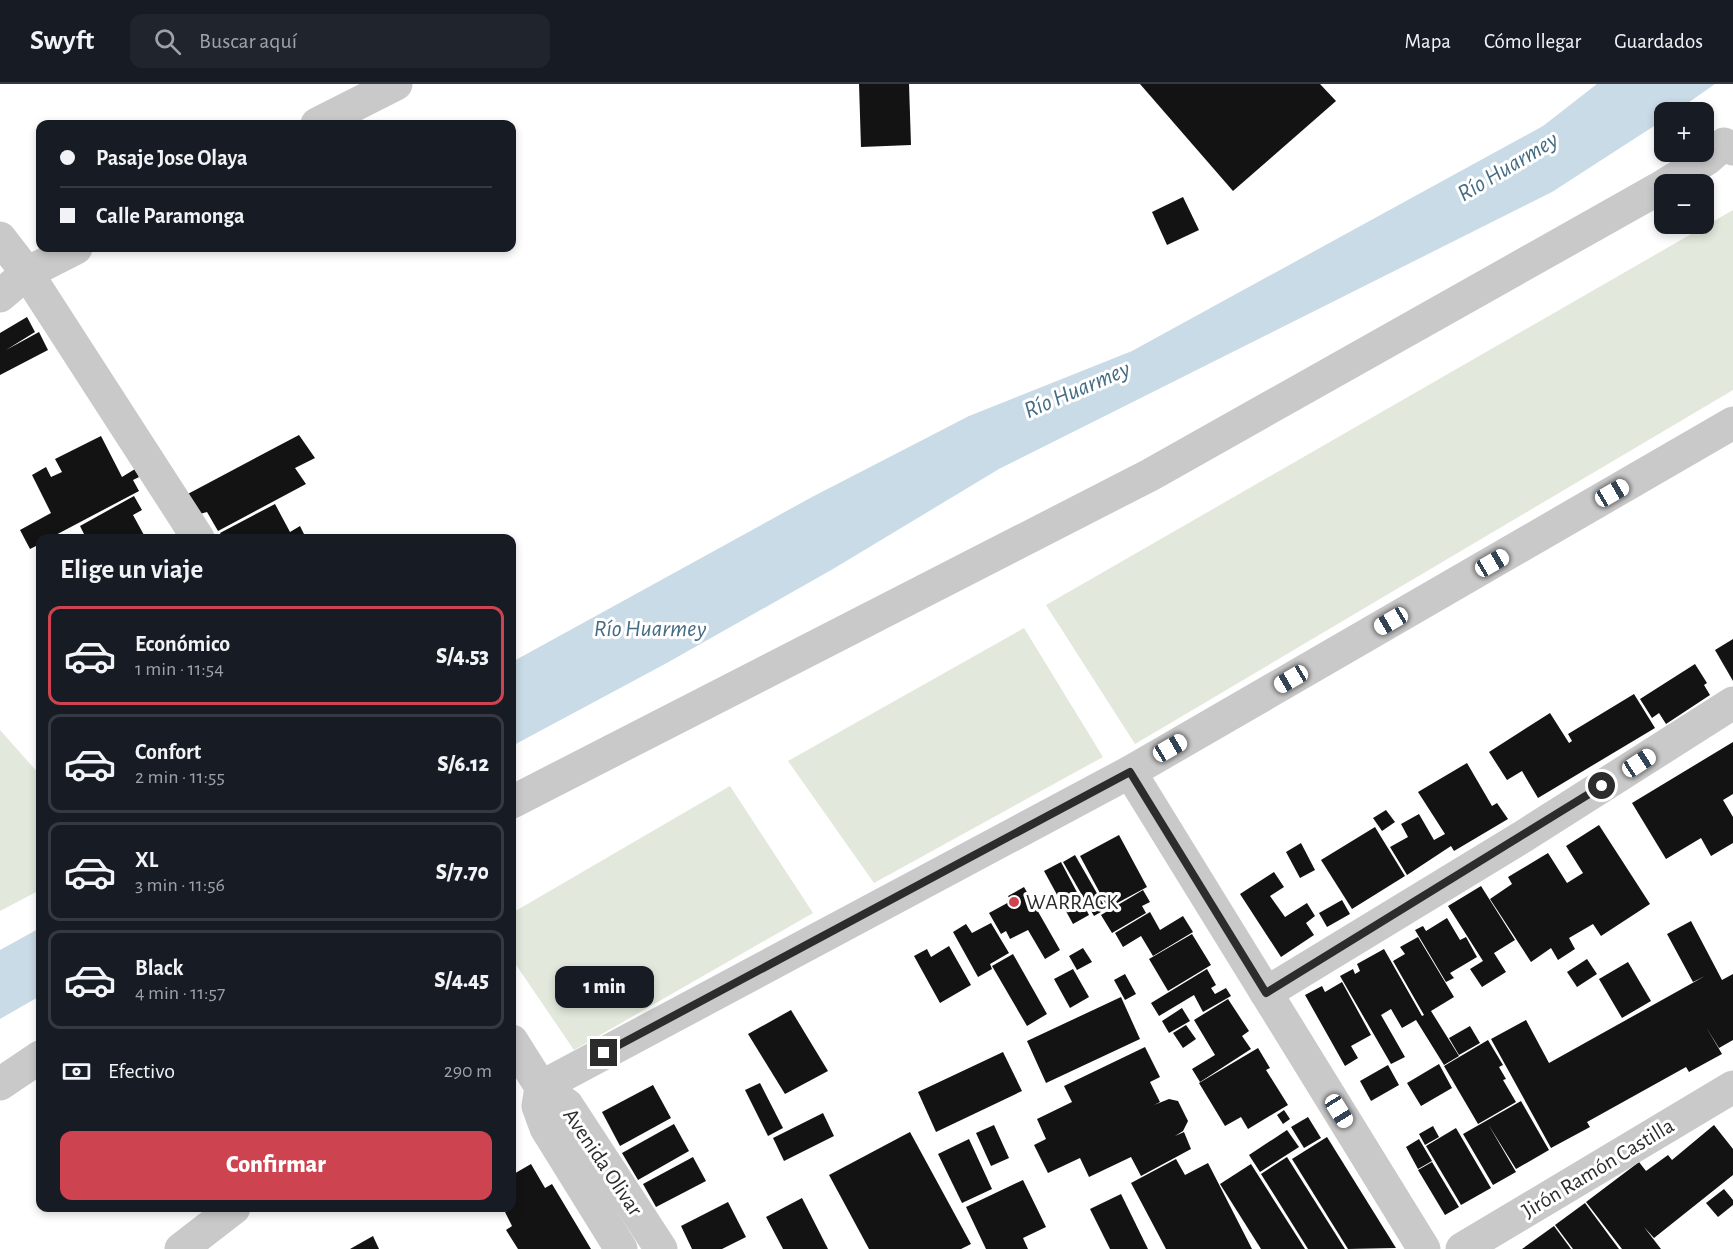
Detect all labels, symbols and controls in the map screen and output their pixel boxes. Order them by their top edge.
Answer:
search box [130,14,550,68]
icon: search [151,25,184,58]
text: Swyft [30,27,94,55]
text: Buscar aquí [199,30,297,52]
text: Mapa [1405,31,1451,52]
text: Cómo llegar [1484,31,1581,52]
text: Guardados [1614,31,1703,52]
map controls [1654,102,1714,234]
button: + [1654,102,1714,162]
water label: Río Huarmey [1454,128,1563,206]
text: Pasaje Jose Olaya [96,147,248,169]
button: − [1654,174,1714,234]
text: Calle Paramonga [96,205,245,227]
water label: Río Huarmey [1021,357,1134,423]
car [1592,476,1632,510]
car [1472,546,1512,580]
text: Elige un viaje [60,556,203,583]
car [1371,604,1411,638]
water label: Río Huarmey [594,617,706,641]
icon: car [63,629,117,683]
text: Económico [135,633,230,655]
text: S/4.53 [436,645,489,667]
text: 1 min · 11:54 [135,659,224,679]
car [1271,662,1311,696]
car [1150,731,1190,765]
icon: car [63,737,117,791]
text: Confort [135,741,201,763]
car [1619,746,1659,780]
text: S/6.12 [437,753,489,775]
text: 2 min · 11:55 [135,767,225,787]
route start [1588,772,1615,799]
icon: car [63,845,117,899]
text: XL [135,849,158,871]
text: S/7.70 [436,861,489,883]
text: 3 min · 11:56 [135,875,225,895]
place label: WARRACK [1026,891,1119,913]
marker: WARRACK [1007,895,1021,909]
icon: car [63,953,117,1007]
text: Black [135,957,183,979]
callout: 1 min [554,966,654,1008]
text: S/4.45 [434,969,489,991]
text: 1 min [583,977,626,997]
text: 4 min · 11:57 [135,983,225,1003]
route end [590,1039,617,1066]
icon: cash [60,1055,93,1088]
text: Efectivo [108,1060,175,1082]
text: 290 m [444,1061,492,1081]
car [1322,1091,1356,1131]
street label: Avenida Olivar [559,1104,647,1220]
street label: Jirón Ramón Castilla [1518,1114,1678,1222]
button: Confirmar [60,1131,492,1200]

